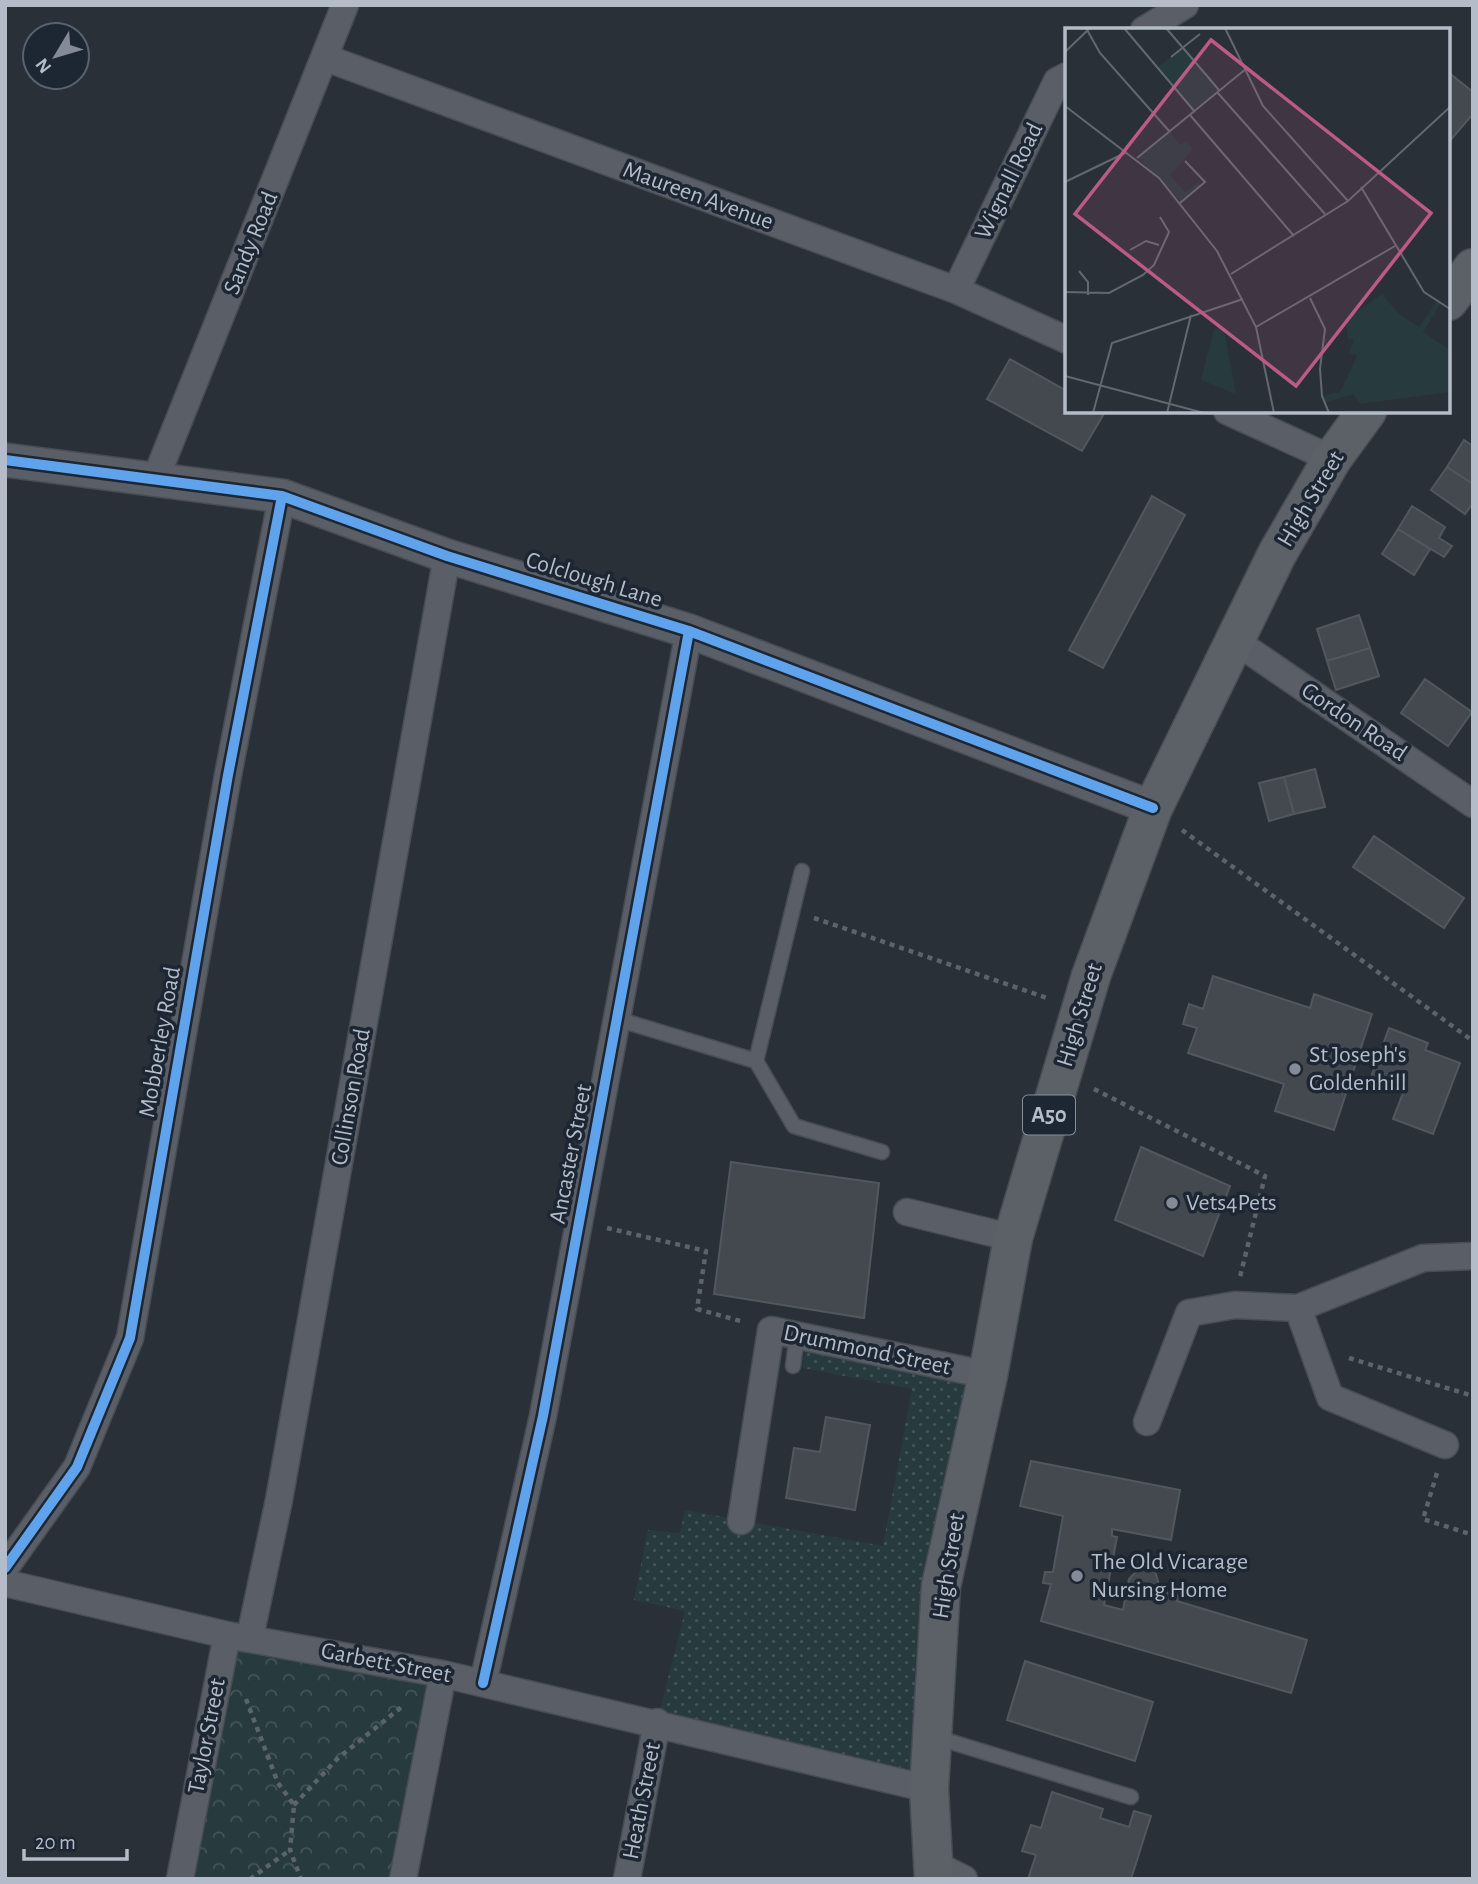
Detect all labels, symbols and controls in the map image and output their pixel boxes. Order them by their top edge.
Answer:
north arrow [21,21,91,91]
inset map [1065,28,1450,413]
text: N [32,54,55,77]
street label: Wignall Road [971,119,1047,243]
street label: Maureen Avenue [620,158,776,234]
street label: Sandy Road [220,188,282,298]
street label: High Street [1273,447,1349,551]
street label: Colclough Lane [523,548,665,612]
street label: Gordon Road [1297,678,1411,766]
street label: High Street [1053,960,1107,1070]
street label: Mobberley Road [135,965,185,1119]
street label: Collinson Road [327,1027,375,1167]
place label: St Joseph's Goldenhill [1309,1043,1407,1095]
marker: St Joseph's Goldenhill [1287,1061,1303,1077]
street label: Ancaster Street [546,1082,596,1226]
road number: A50 [1023,1096,1075,1134]
place label: Vets4Pets [1186,1191,1277,1215]
marker: Vets4Pets [1164,1195,1180,1211]
street label: Drummond Street [781,1321,953,1380]
street label: High Street [929,1511,969,1621]
place label: The Old Vicarage Nursing Home [1091,1550,1248,1602]
marker: The Old Vicarage Nursing Home [1069,1568,1085,1584]
street label: Garbett Street [319,1639,453,1687]
street label: Taylor Street [184,1676,230,1796]
street label: Heath Street [619,1740,665,1862]
scale bar [24,1818,128,1862]
text: 20 m [35,1832,76,1853]

